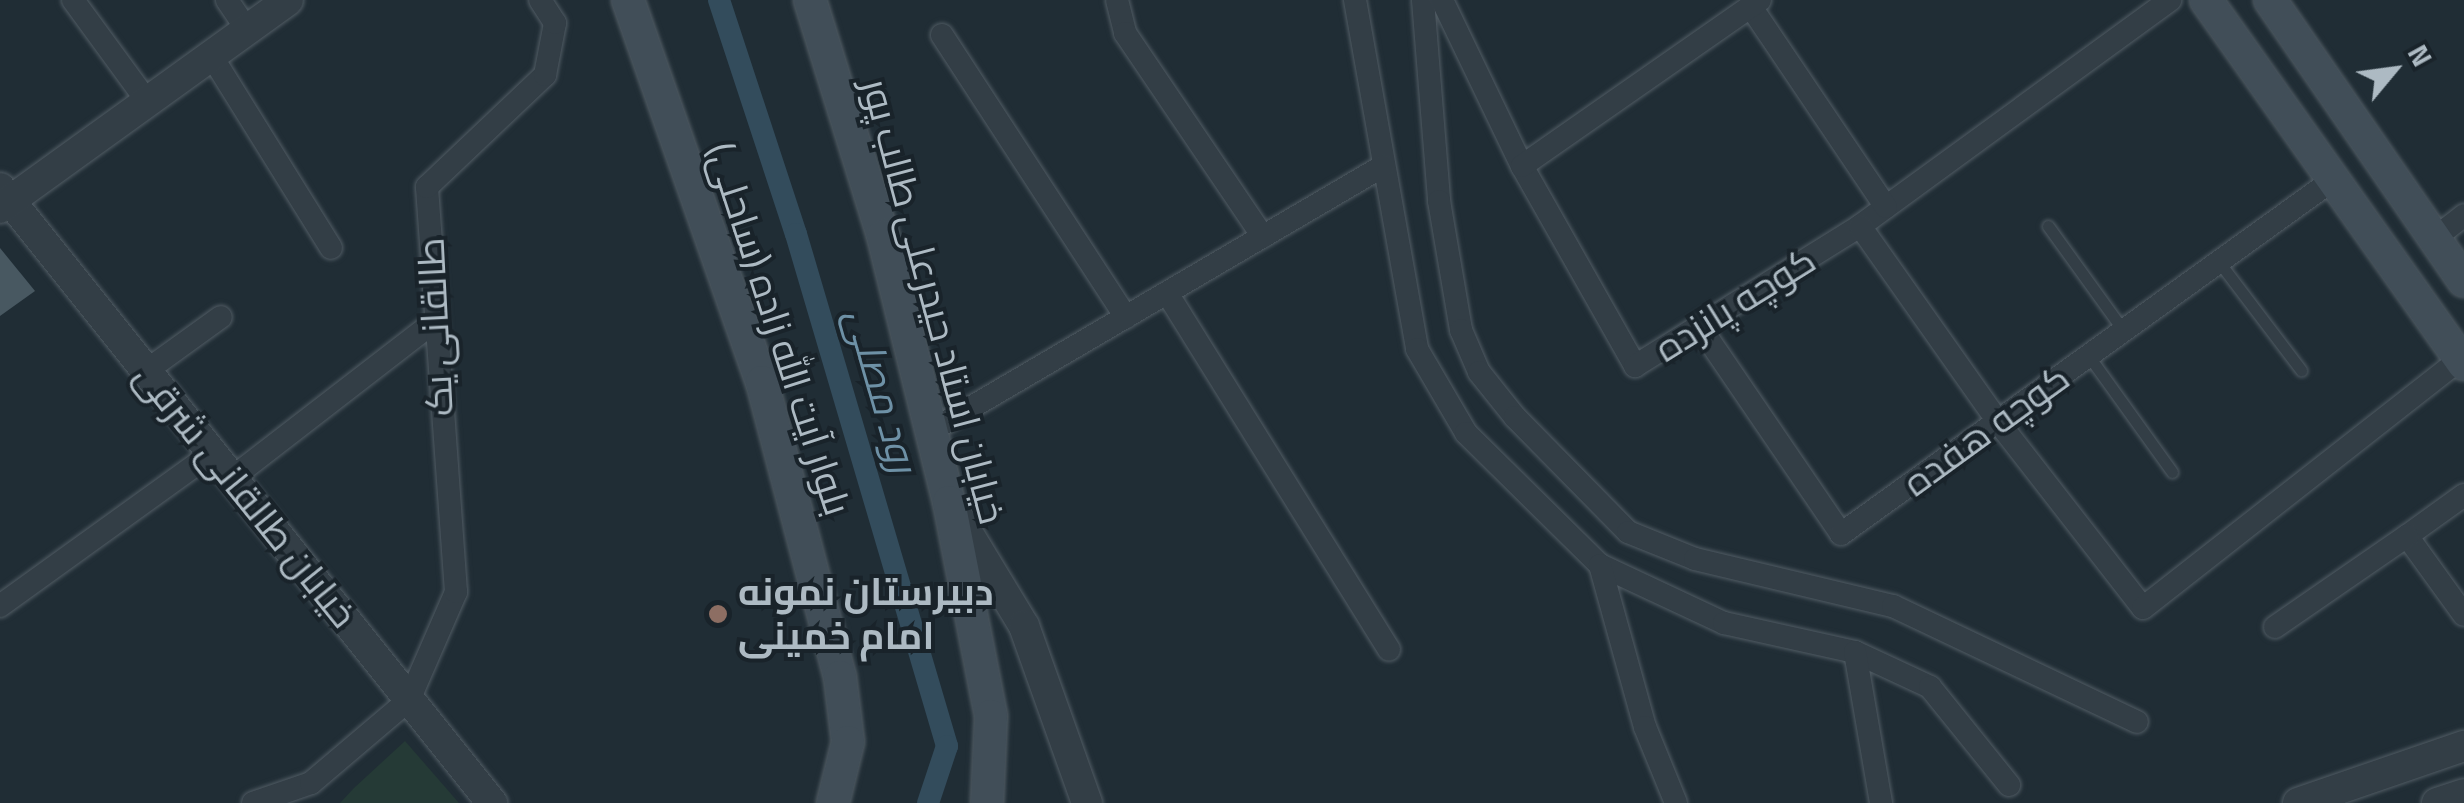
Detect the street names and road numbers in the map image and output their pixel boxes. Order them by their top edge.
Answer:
street label: خیابان استاد حیدرعلی طالب پور [853,73,1015,529]
street label: بلوار آیت الله زاده (ساحلی) [697,137,861,521]
street label: طالقانی یک [408,237,462,417]
street label: کوچه پانزده [1646,237,1824,371]
street label: خیابان طالقانی شرقی [125,353,367,637]
street label: کوچه هفده [1894,354,2078,506]

